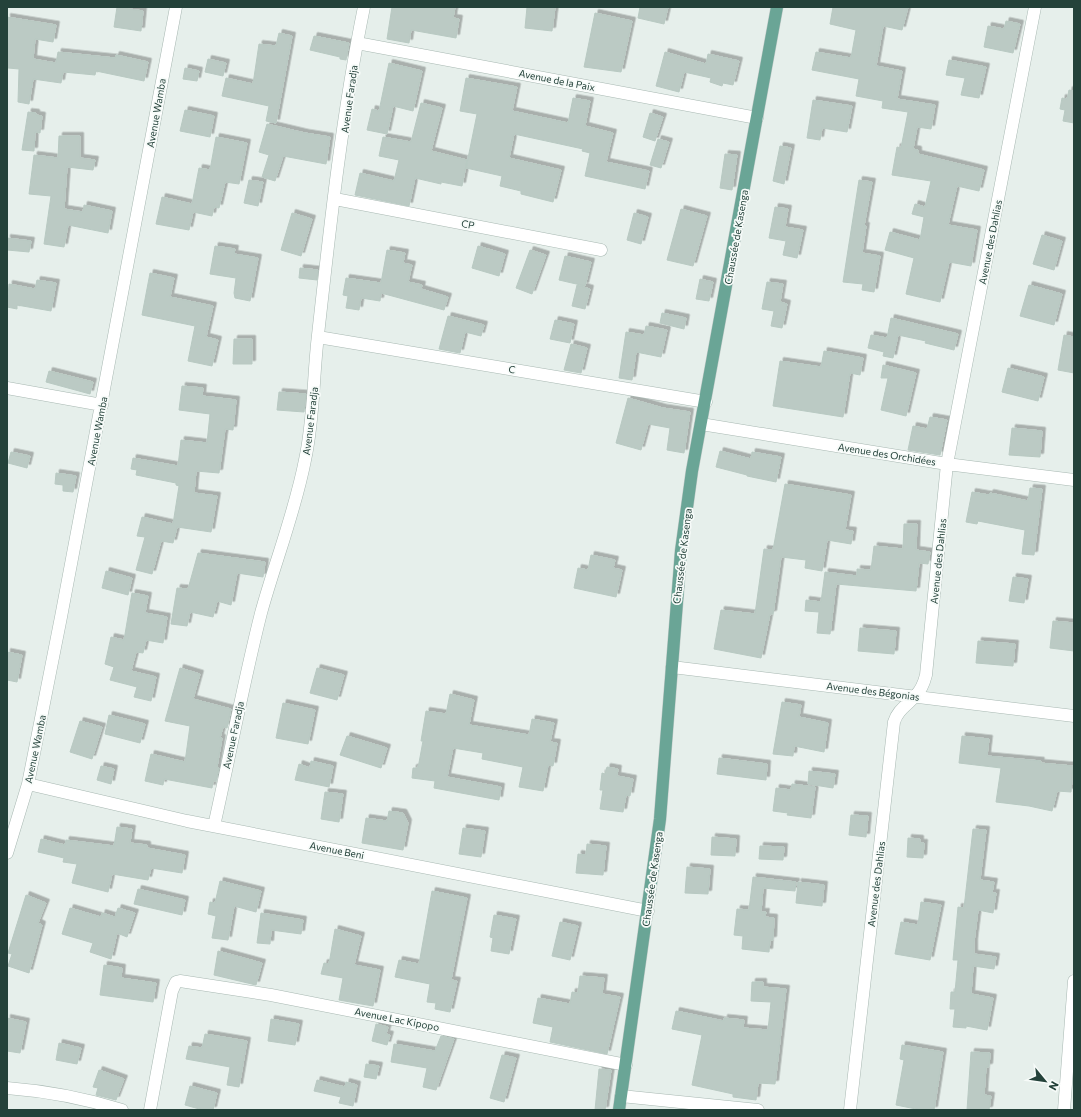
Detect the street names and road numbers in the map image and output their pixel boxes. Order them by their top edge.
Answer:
street label: Avenue Faradja [338,64,360,134]
street label: Avenue de la Paix [518,67,597,93]
street label: Avenue Wamba [144,77,168,149]
street label: Chaussée de Kasenga [722,189,750,285]
street label: Avenue des Dahlias [976,198,1004,285]
street label: CP [460,217,476,231]
street label: C [508,363,516,375]
street label: Avenue Faradja [300,386,320,456]
street label: Avenue Wamba [84,395,110,467]
street label: Avenue des Orchidées [837,440,937,468]
street label: Chaussée de Kasenga [670,508,694,604]
street label: Avenue des Dahlias [928,517,949,604]
street label: Avenue des Bégonias [826,679,921,703]
street label: Avenue Faradja [220,700,246,770]
street label: Avenue Wamba [22,714,48,784]
street label: Chaussée de Kasenga [639,831,665,927]
street label: Avenue Beni [309,839,365,861]
street label: Avenue des Dahlias [865,840,887,927]
street label: Avenue Lac Kipopo [354,1005,440,1033]

